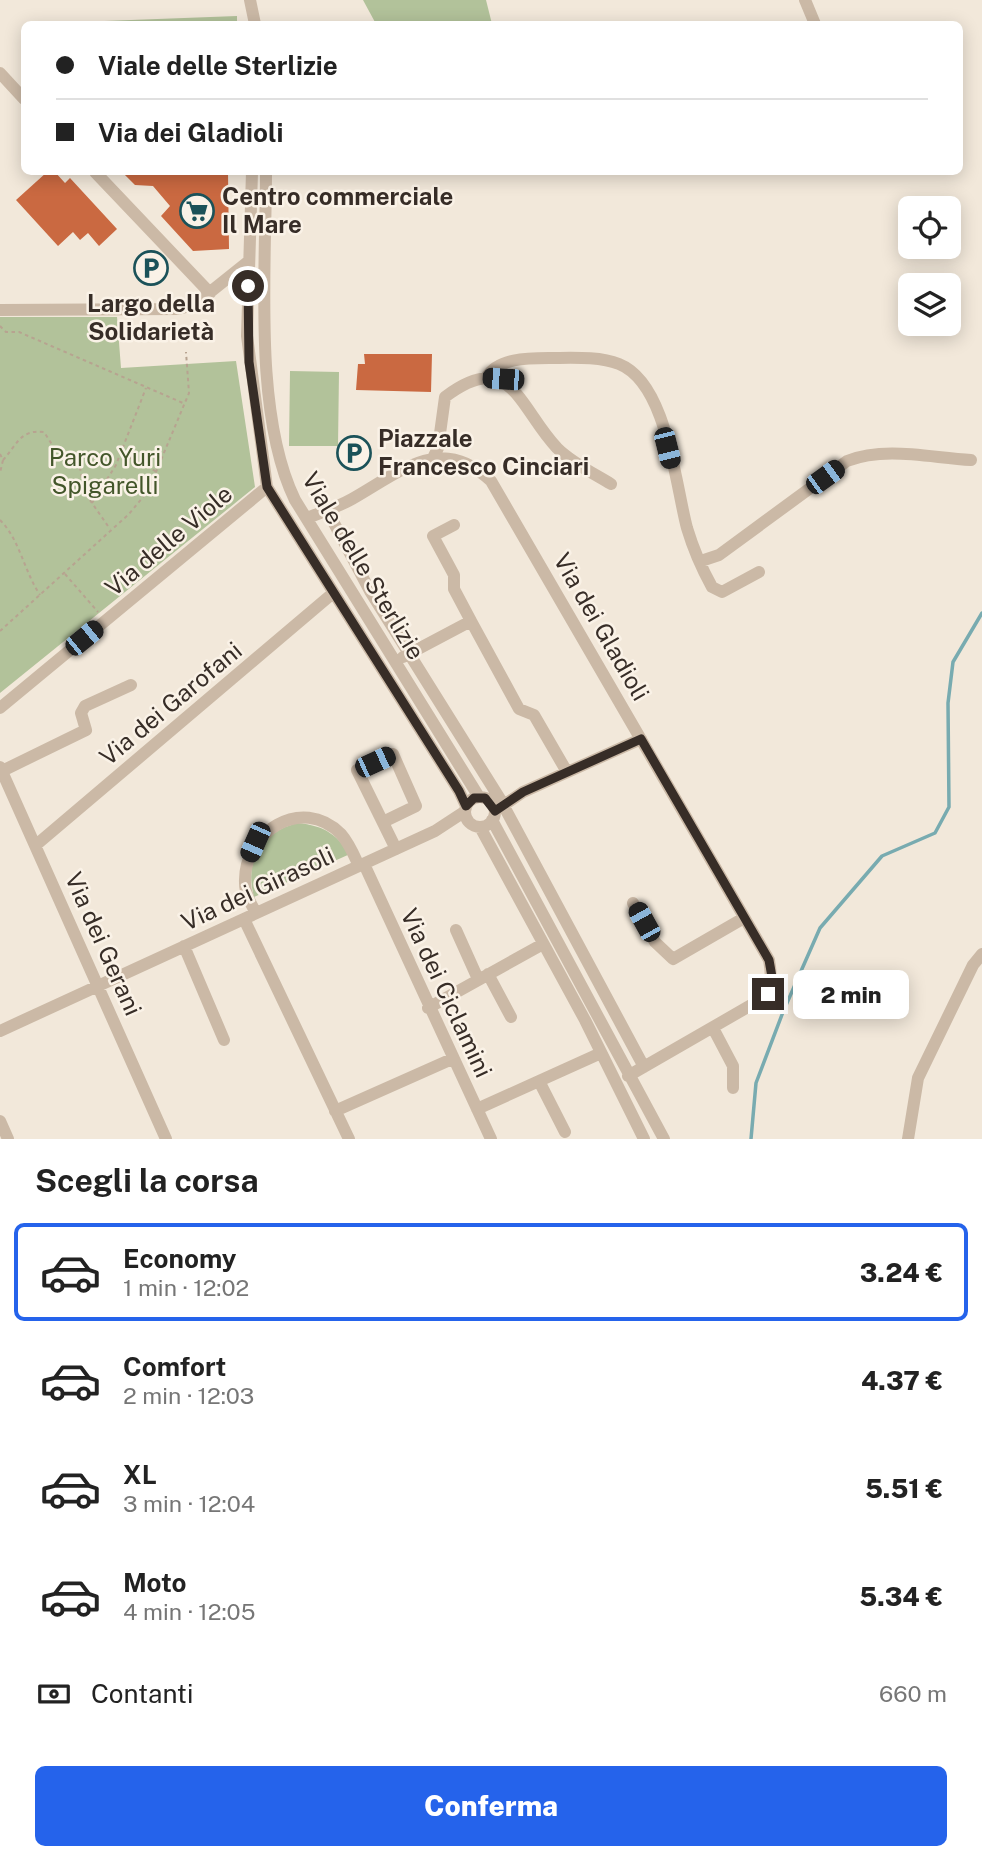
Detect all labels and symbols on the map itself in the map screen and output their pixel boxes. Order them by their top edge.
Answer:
place label: Centro commerciale Il Mare [222,182,453,238]
supermarket icon: Centro commerciale Il Mare [178,192,216,230]
parking icon: Largo della Solidarietà [132,249,170,287]
route start [232,270,264,302]
place label: Largo della Solidarietà [87,289,215,345]
car [482,367,525,391]
place label: Piazzale Francesco Cinciari [378,424,589,480]
car [652,425,683,471]
parking icon: Piazzale Francesco Cinciari [335,434,373,472]
park label: Parco Yuri Spigarelli [49,443,161,499]
car [802,456,849,498]
street label: Viale delle Sterlizie [297,467,431,664]
street label: Via delle Viole [99,479,237,601]
street label: Via dei Gladioli [548,548,655,705]
car [62,617,107,659]
street label: Via dei Garofani [94,636,247,771]
car [352,744,399,780]
car [237,819,274,865]
street label: Via dei Girasoli [177,841,338,936]
street label: Via dei Gerani [60,868,148,1020]
car [625,899,664,945]
street label: Via dei Ciclamini [396,904,498,1081]
callout: 2 min [792,970,908,1018]
route end [752,978,784,1010]

